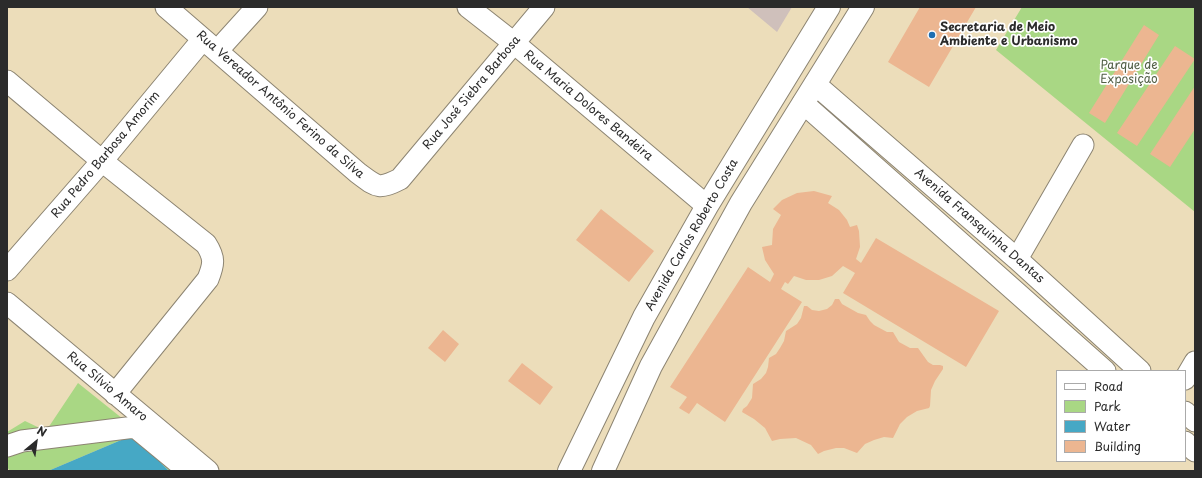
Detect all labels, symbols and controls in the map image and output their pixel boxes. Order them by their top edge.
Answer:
place label: Secretaria de Meio Ambiente e Urbanismo [940,21,1078,49]
street label: Rua Vereador Antônio Ferino da Silva [193,28,367,182]
marker: Secretaria de Meio Ambiente e Urbanismo [927,30,937,40]
street label: Rua José Siebra Barbosa [420,33,524,153]
street label: Rua Maria Dolores Bandeira [521,48,655,164]
park label: Parque de Exposição [1100,59,1158,87]
street label: Rua Pedro Barbosa Amorim [49,89,163,221]
street label: Avenida Carlos Roberto Costa [643,157,741,313]
street label: Avenida Fransquinha Dantas [911,166,1047,286]
street label: Rua Sílvio Amaro [64,349,150,425]
legend [1056,370,1186,462]
text: Road [1094,377,1123,395]
text: Park [1094,397,1121,415]
text: Water [1094,417,1130,435]
north arrow [16,422,56,462]
text: N [34,422,50,441]
text: Building [1094,437,1141,455]

